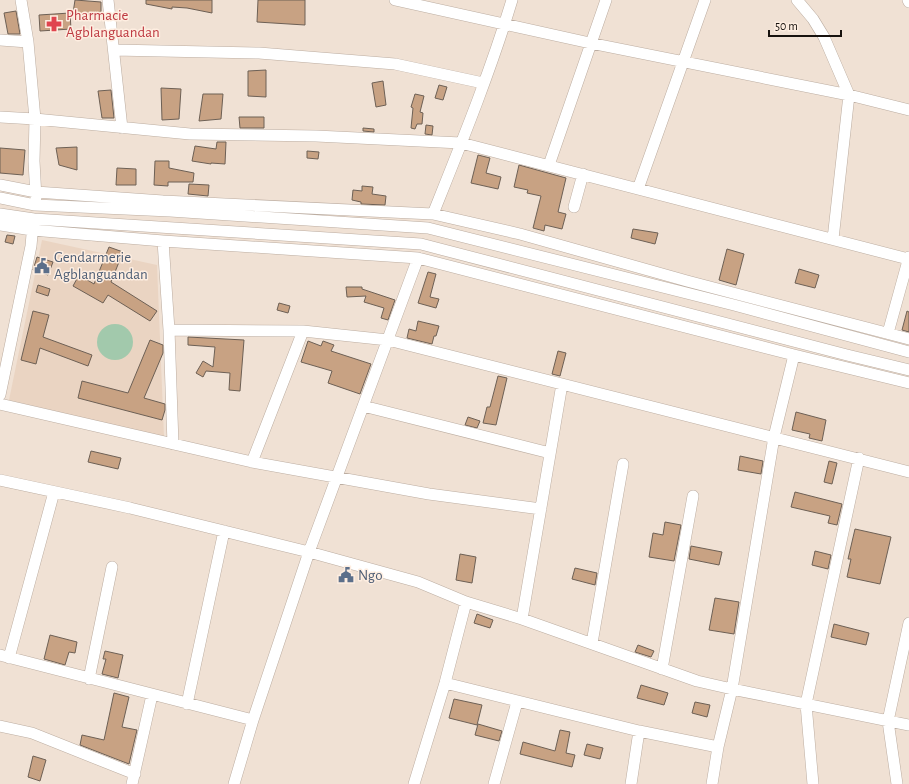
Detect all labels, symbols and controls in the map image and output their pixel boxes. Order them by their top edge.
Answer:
place label: Pharmacie Agblanguandan [66,8,160,40]
scale bar [769,12,841,38]
pharmacy icon: Pharmacie Agblanguandan [45,15,63,33]
text: 50 m [775,20,798,32]
place label: Gendarmerie Agblanguandan [54,250,148,282]
public building icon: Gendarmerie Agblanguandan [33,257,51,275]
public building icon: Ngo [337,566,355,584]
place label: Ngo [358,568,383,583]

